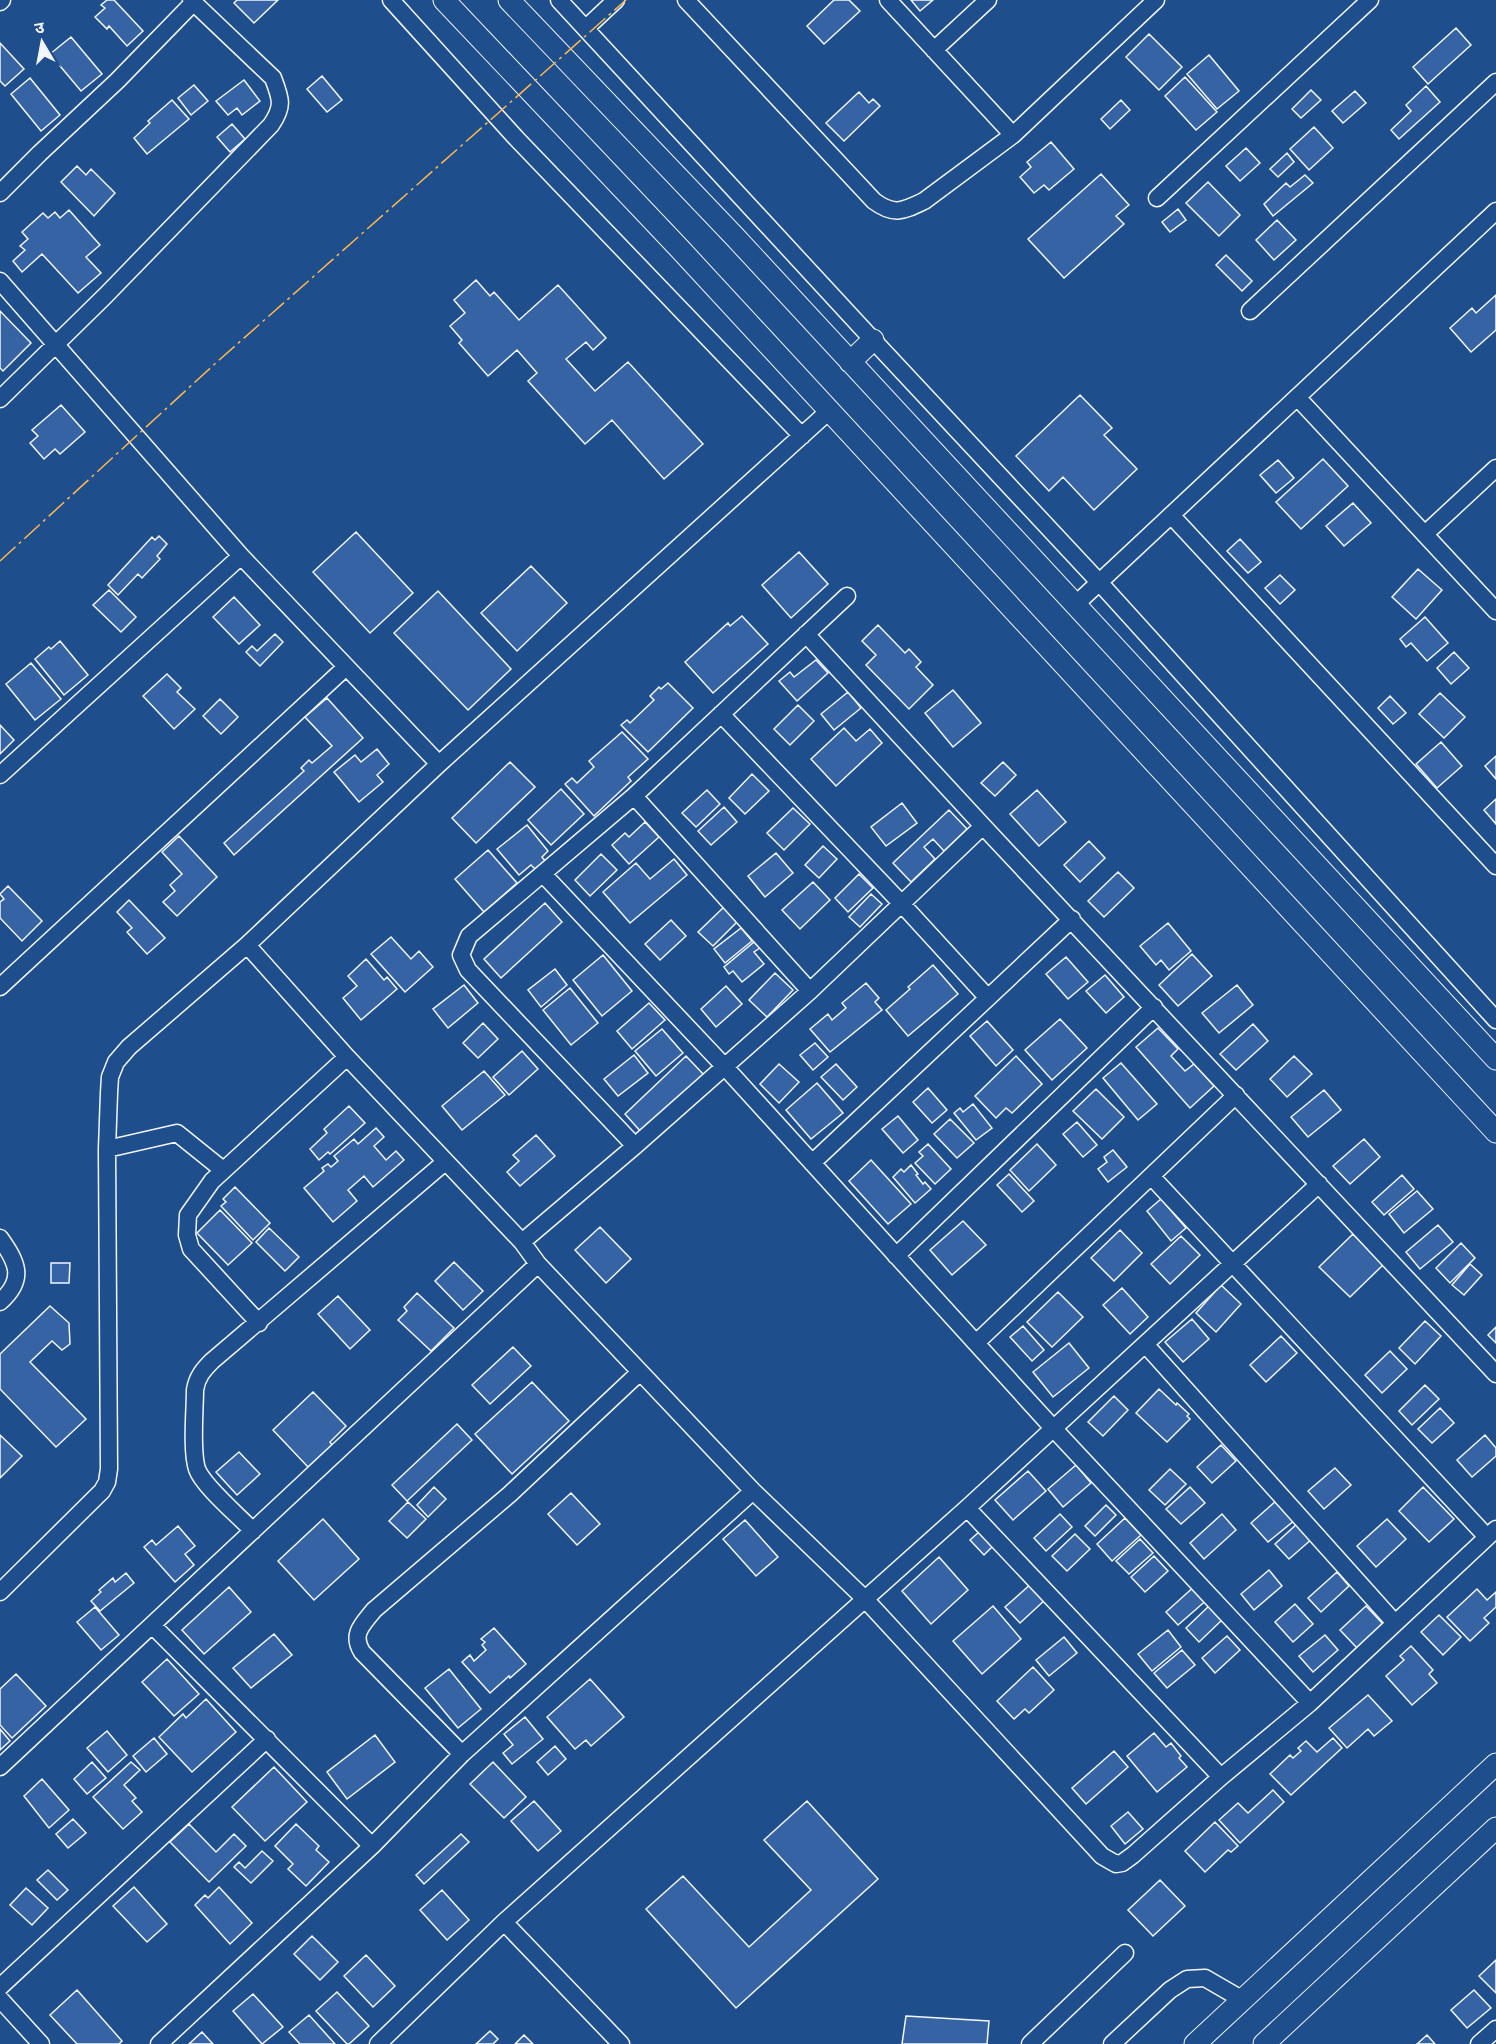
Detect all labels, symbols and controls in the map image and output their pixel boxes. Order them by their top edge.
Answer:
north arrow [12,12,72,72]
text: उ [33,16,46,38]

